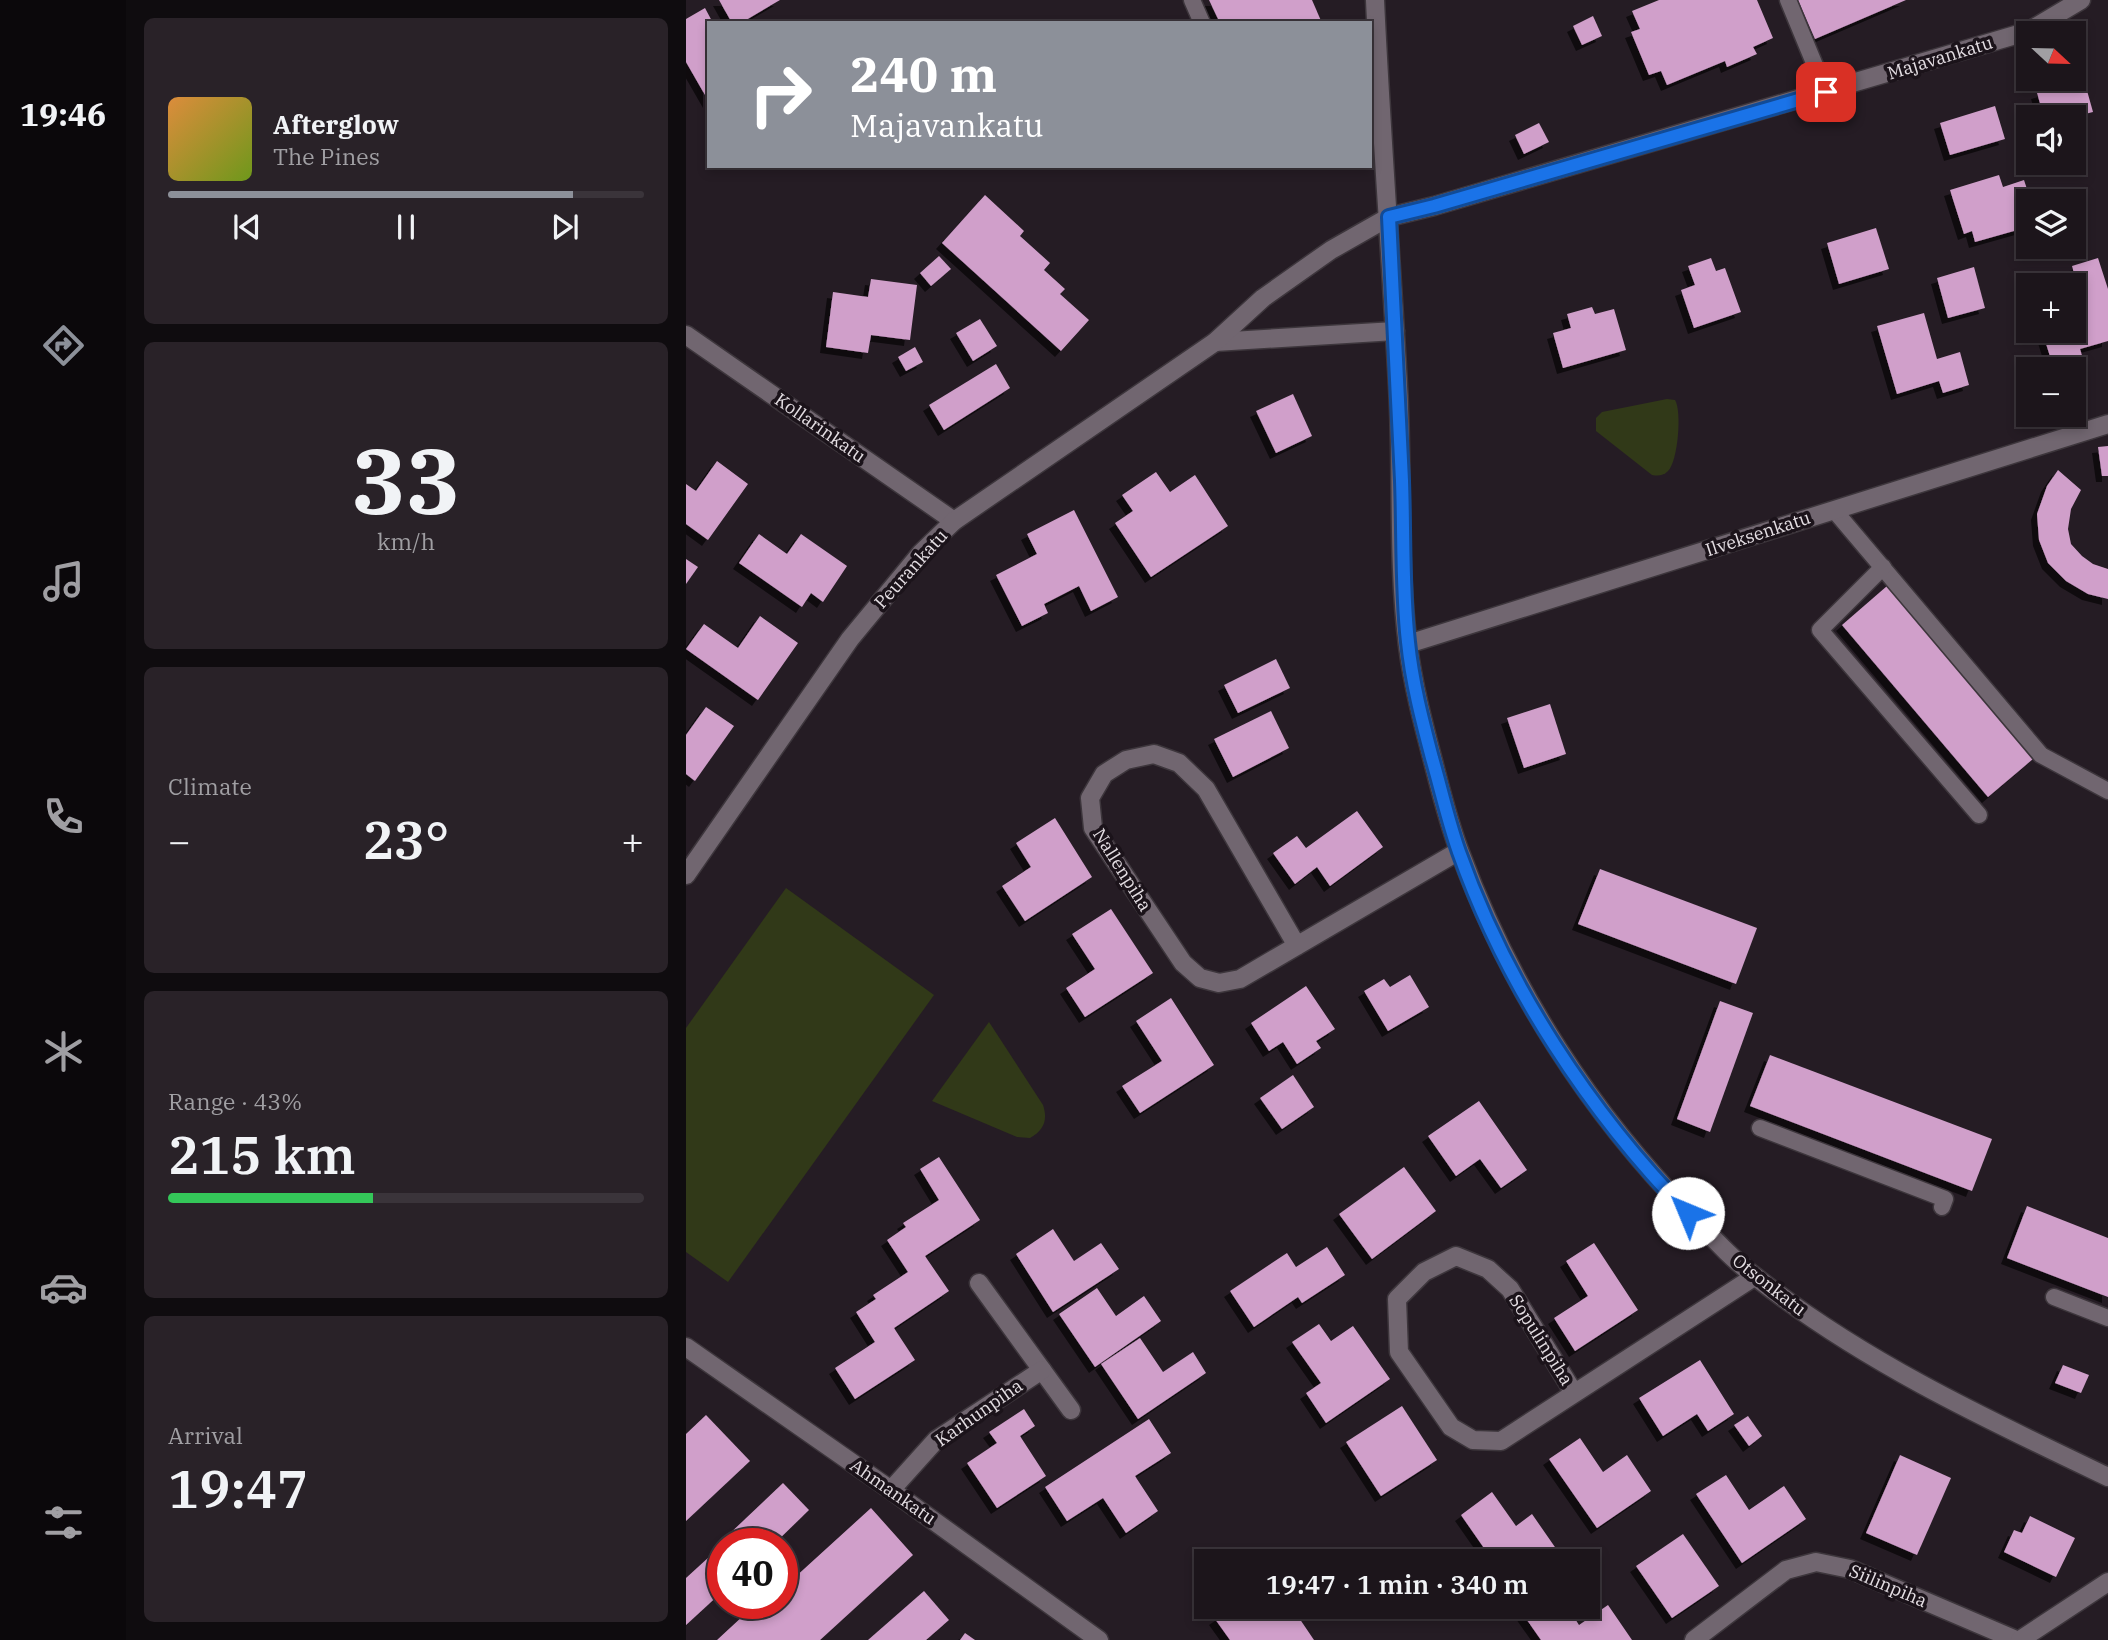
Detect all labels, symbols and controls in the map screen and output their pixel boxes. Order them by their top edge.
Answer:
north arrow [2016,21,2086,91]
map controls [2016,21,2086,427]
street label: Majavankatu [1884,31,1995,84]
text: 240 m [850,42,997,105]
icon: right [735,49,826,140]
pin [1796,62,1856,122]
icon: arrive [1807,73,1845,111]
text: 19:46 [20,93,106,135]
text: Majavankatu [850,104,1044,146]
button: sound [2016,105,2086,175]
text: Afterglow [273,107,399,141]
text: The Pines [273,141,380,171]
button: layers [2016,189,2086,259]
icon: previous [228,208,266,246]
icon: pause [387,208,425,246]
icon: next [546,208,584,246]
button: + [2016,273,2086,343]
icon: directions [39,321,88,370]
button: − [2016,357,2086,427]
street label: Kollarinkatu [770,388,870,467]
text: 33 [351,421,461,539]
street label: Ilveksenkatu [1703,506,1813,561]
street label: Peurankatu [869,524,952,613]
text: km/h [377,526,435,556]
icon: music [39,557,88,606]
text: Climate [168,771,252,801]
icon: phone [39,792,88,841]
text: 23° [363,806,449,873]
text: − [168,816,191,865]
text: + [621,816,644,865]
street label: Nallenpiha [1088,824,1157,916]
icon: climate [39,1027,88,1076]
text: Range · 43% [168,1086,302,1116]
text: 215 km [168,1121,356,1188]
position arrow [1651,1176,1725,1250]
street label: Otsonkatu [1728,1249,1811,1321]
icon: car [39,1263,88,1312]
street label: Sopulinpiha [1504,1290,1579,1390]
street label: Karhunpiha [930,1374,1027,1451]
text: Arrival [168,1420,243,1450]
street label: Ahmankatu [846,1454,941,1530]
text: 19:47 [168,1455,308,1522]
icon: filters [39,1498,88,1547]
speed limit sign: 40 [707,1528,798,1619]
street label: Siilinpiha [1846,1559,1931,1612]
text: 19:47 · 1 min · 340 m [1266,1567,1528,1601]

